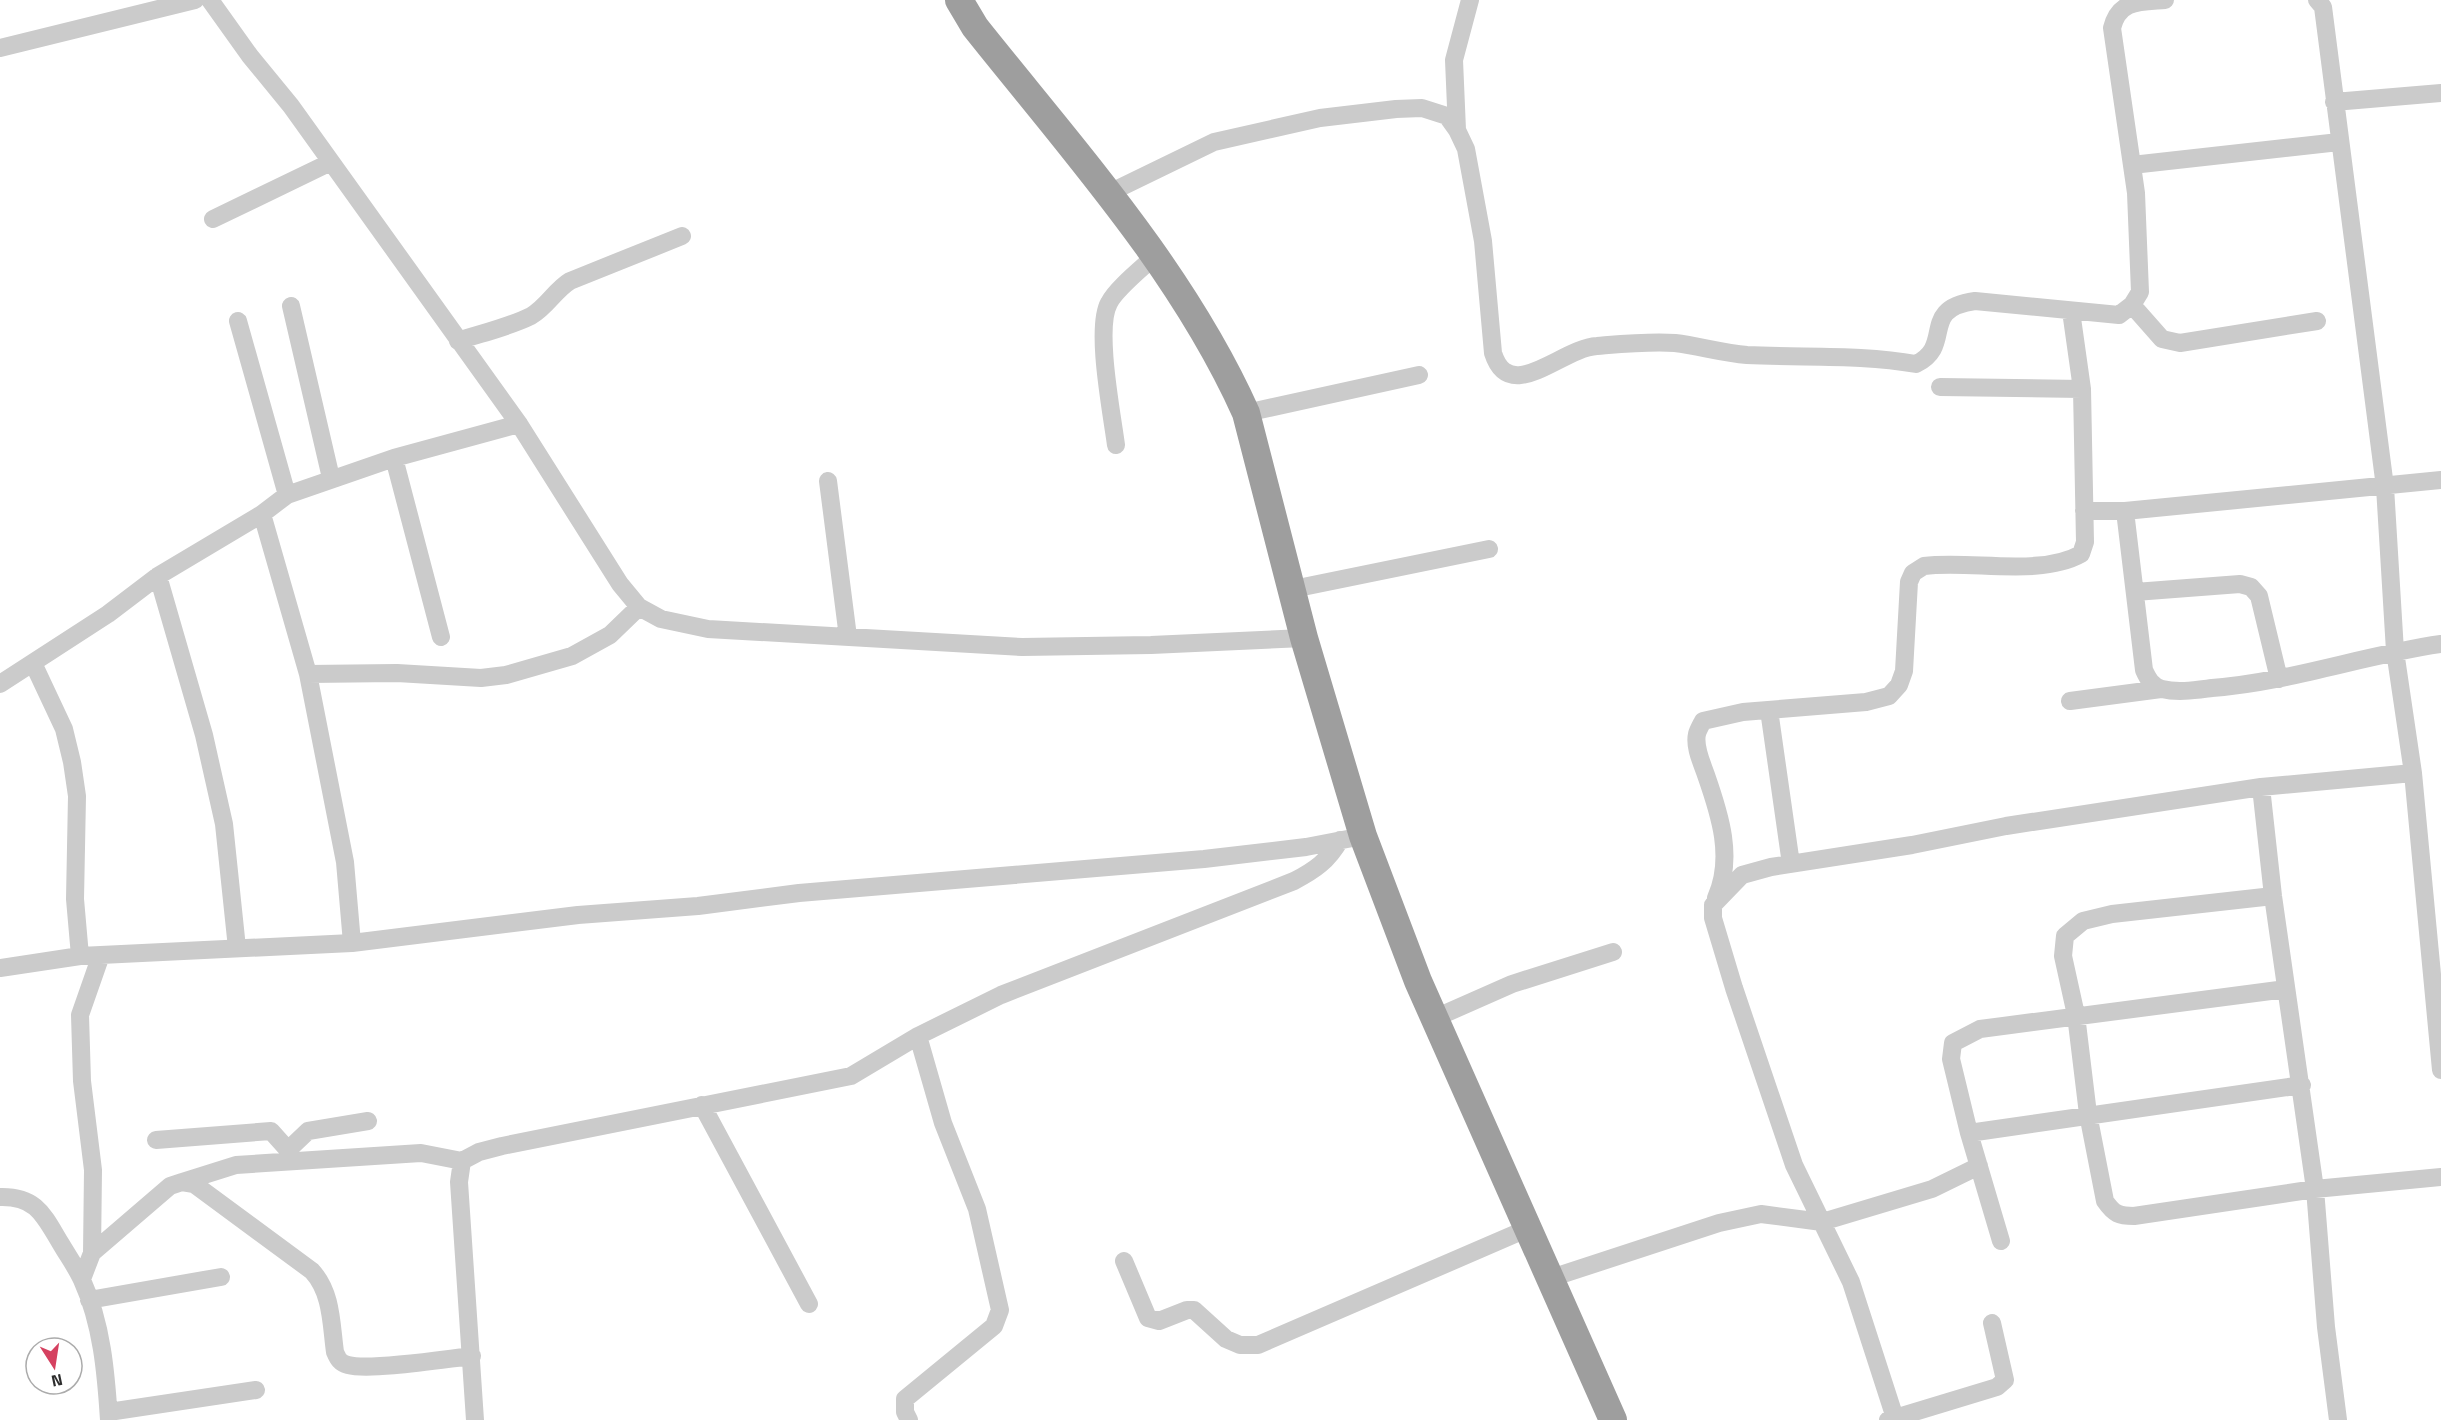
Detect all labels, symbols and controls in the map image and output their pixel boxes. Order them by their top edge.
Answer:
north arrow [24,1336,84,1396]
text: N [49,1368,65,1394]

